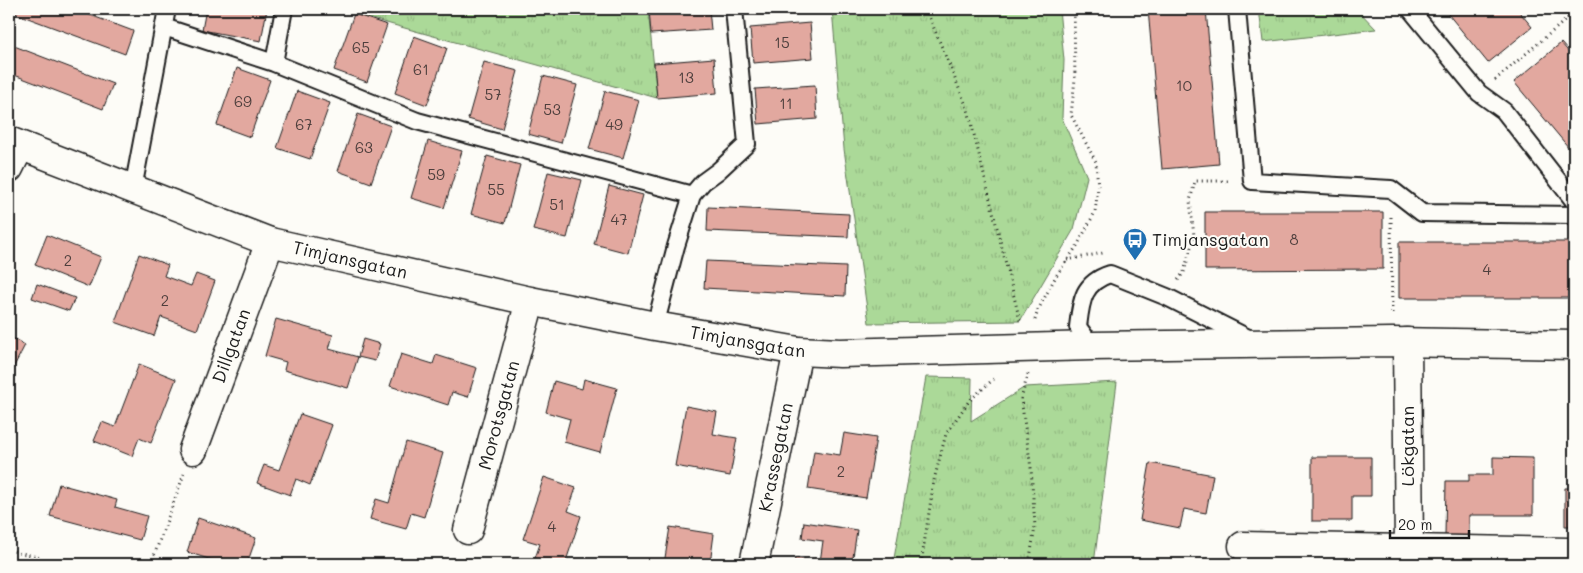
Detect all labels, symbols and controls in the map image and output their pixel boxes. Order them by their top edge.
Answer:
house number: 15 [774,32,790,52]
house number: 65 [352,37,370,57]
house number: 61 [413,59,429,79]
house number: 13 [678,67,694,87]
house number: 10 [1176,75,1192,95]
house number: 57 [484,84,502,104]
house number: 69 [234,91,252,111]
house number: 11 [779,93,793,113]
house number: 53 [543,99,561,119]
house number: 67 [295,114,313,134]
house number: 49 [605,114,623,134]
house number: 63 [355,137,373,157]
house number: 59 [427,164,445,184]
house number: 55 [487,179,505,199]
house number: 51 [549,194,565,214]
house number: 47 [610,209,628,229]
bus stop icon: Timjansgatan [1122,227,1148,261]
place label: Timjansgatan [1152,227,1269,251]
house number: 8 [1289,229,1299,249]
street label: Timjansgatan [291,235,410,284]
house number: 2 [64,250,72,270]
house number: 4 [1483,259,1492,279]
house number: 2 [161,290,169,310]
street label: Dillgatan [206,305,255,386]
street label: Timjansgatan [688,319,806,362]
street label: Morotsgatan [472,358,524,472]
street label: Krassegatan [752,400,798,514]
street label: Lökgatan [1395,406,1419,486]
house number: 2 [837,461,845,481]
scale bar [1390,508,1469,540]
text: 20 m [1398,514,1432,534]
house number: 4 [548,516,557,536]

